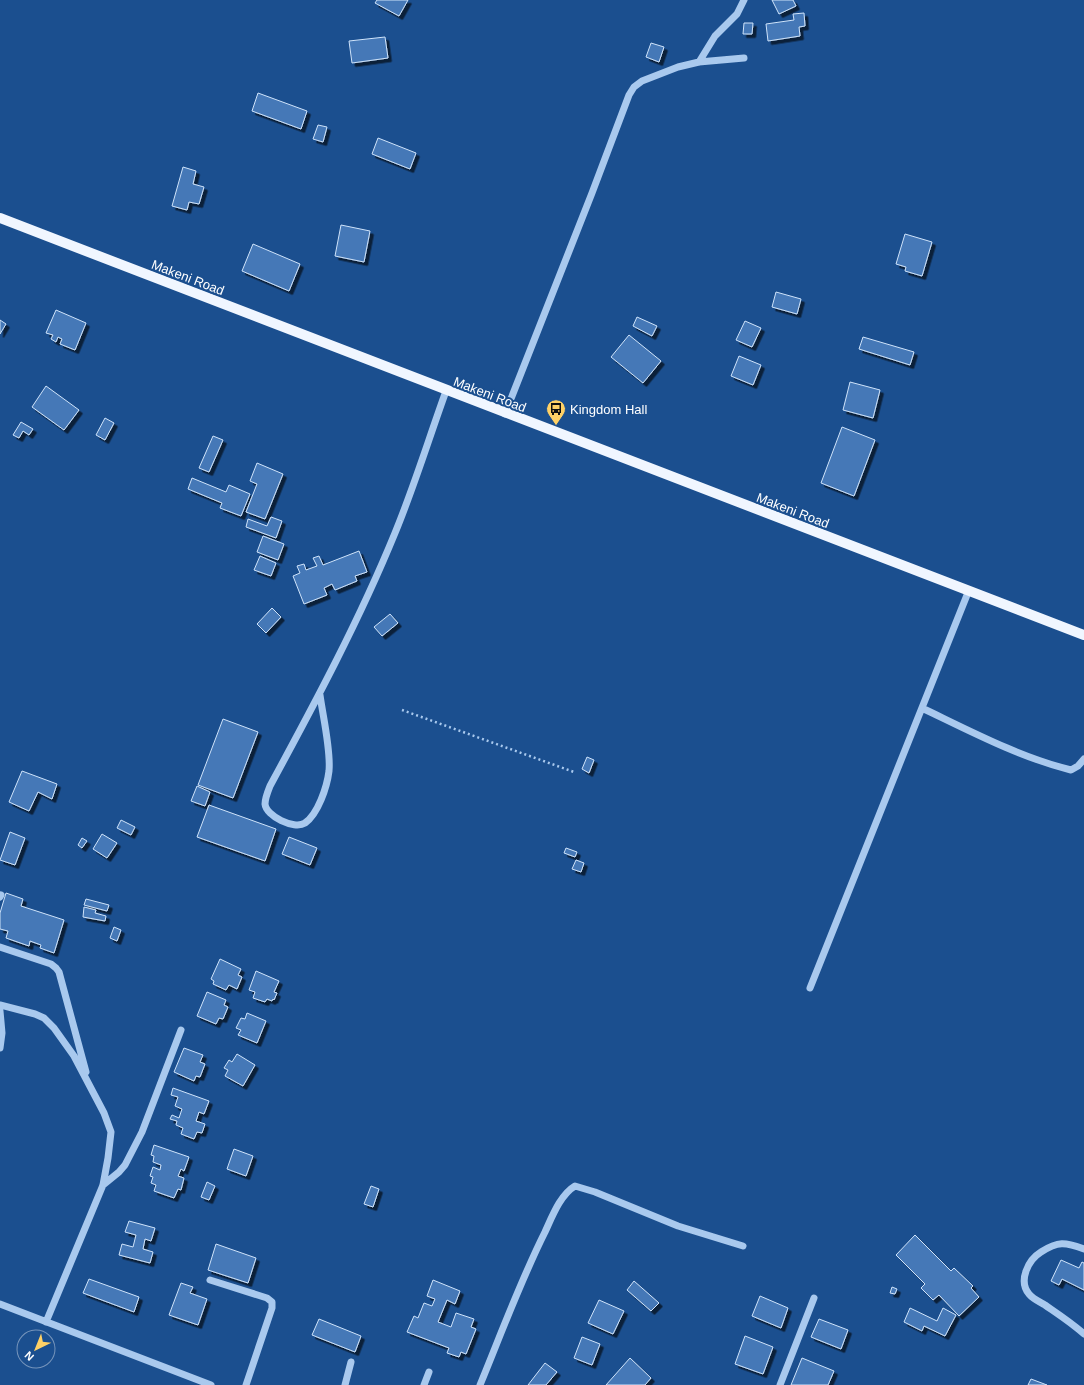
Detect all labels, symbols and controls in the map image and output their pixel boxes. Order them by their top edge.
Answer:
street label: Makeni Road [149,257,226,298]
street label: Makeni Road [451,374,528,415]
bus stop icon: Kingdom Hall [545,398,567,426]
place label: Kingdom Hall [570,402,647,417]
street label: Makeni Road [754,490,831,531]
north arrow [16,1329,56,1369]
text: N [22,1349,36,1363]

